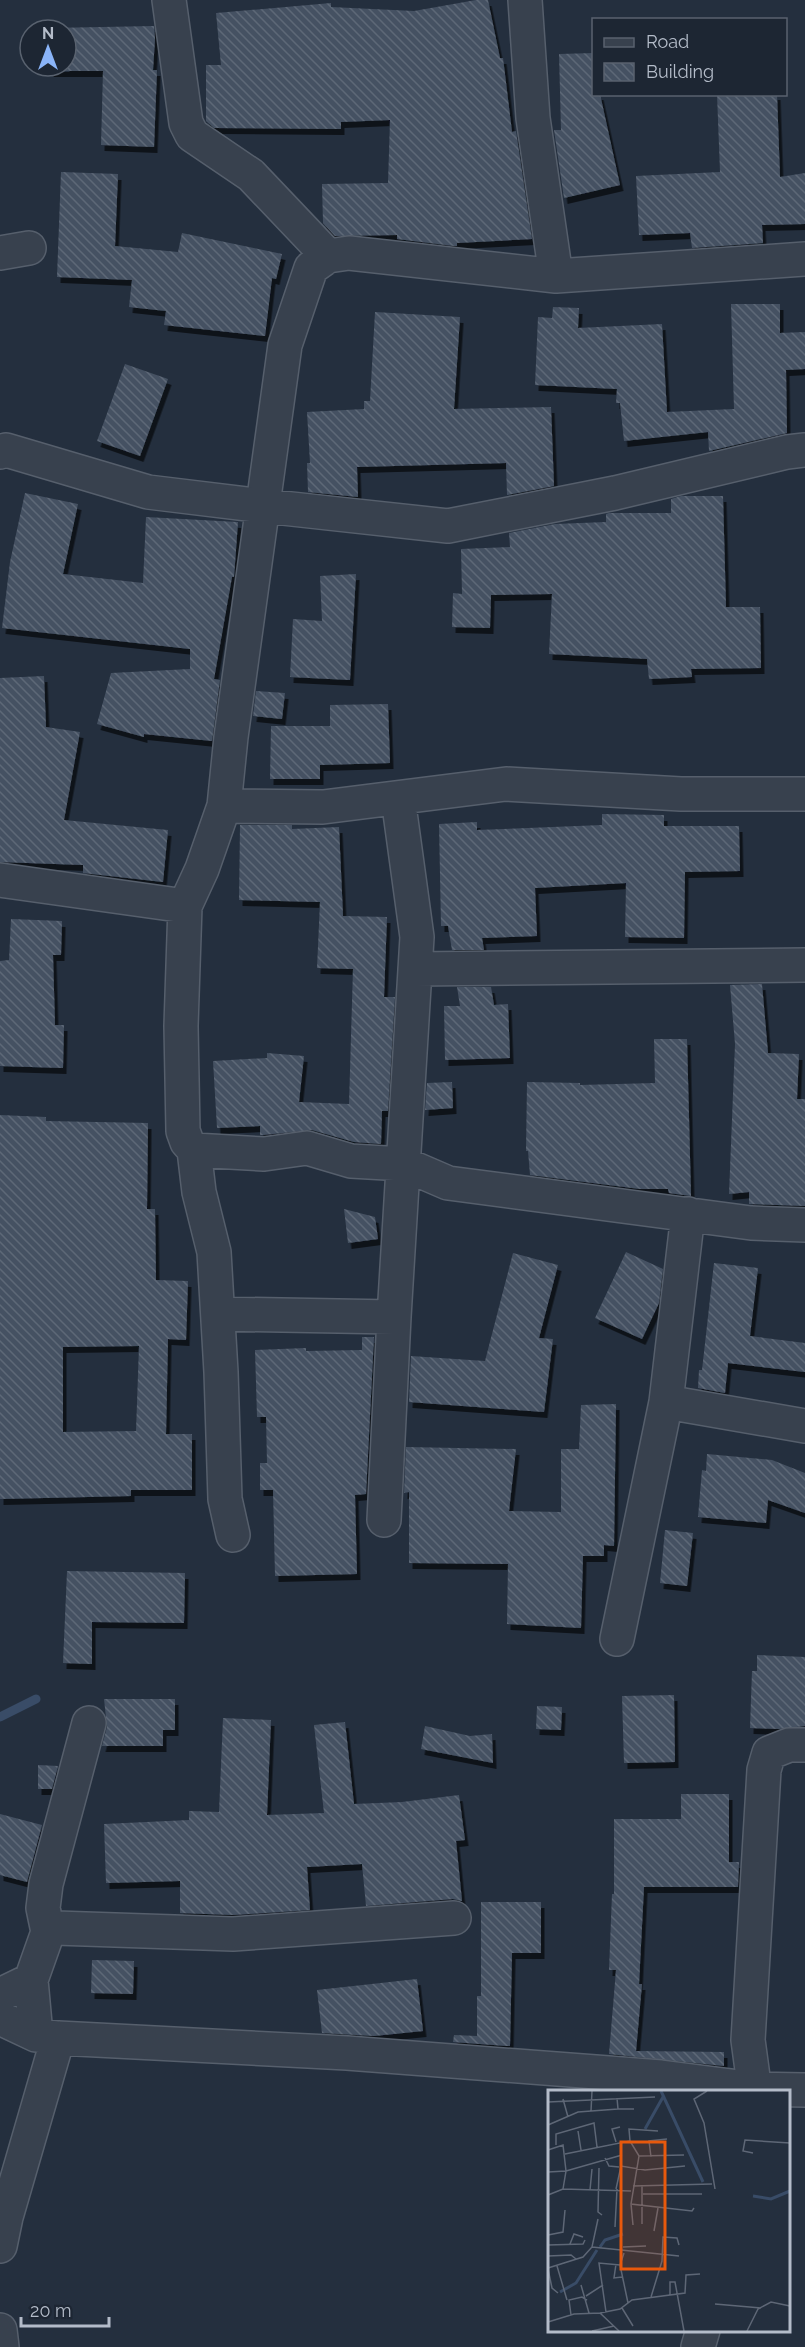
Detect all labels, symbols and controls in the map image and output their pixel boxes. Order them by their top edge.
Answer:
north arrow [18,18,78,78]
legend [592,18,787,96]
text: N [42,24,54,43]
text: Road [646,31,689,52]
text: Building [646,61,714,82]
inset map [548,2090,790,2332]
scale bar [21,2290,110,2328]
text: 20 m [30,2300,72,2321]

